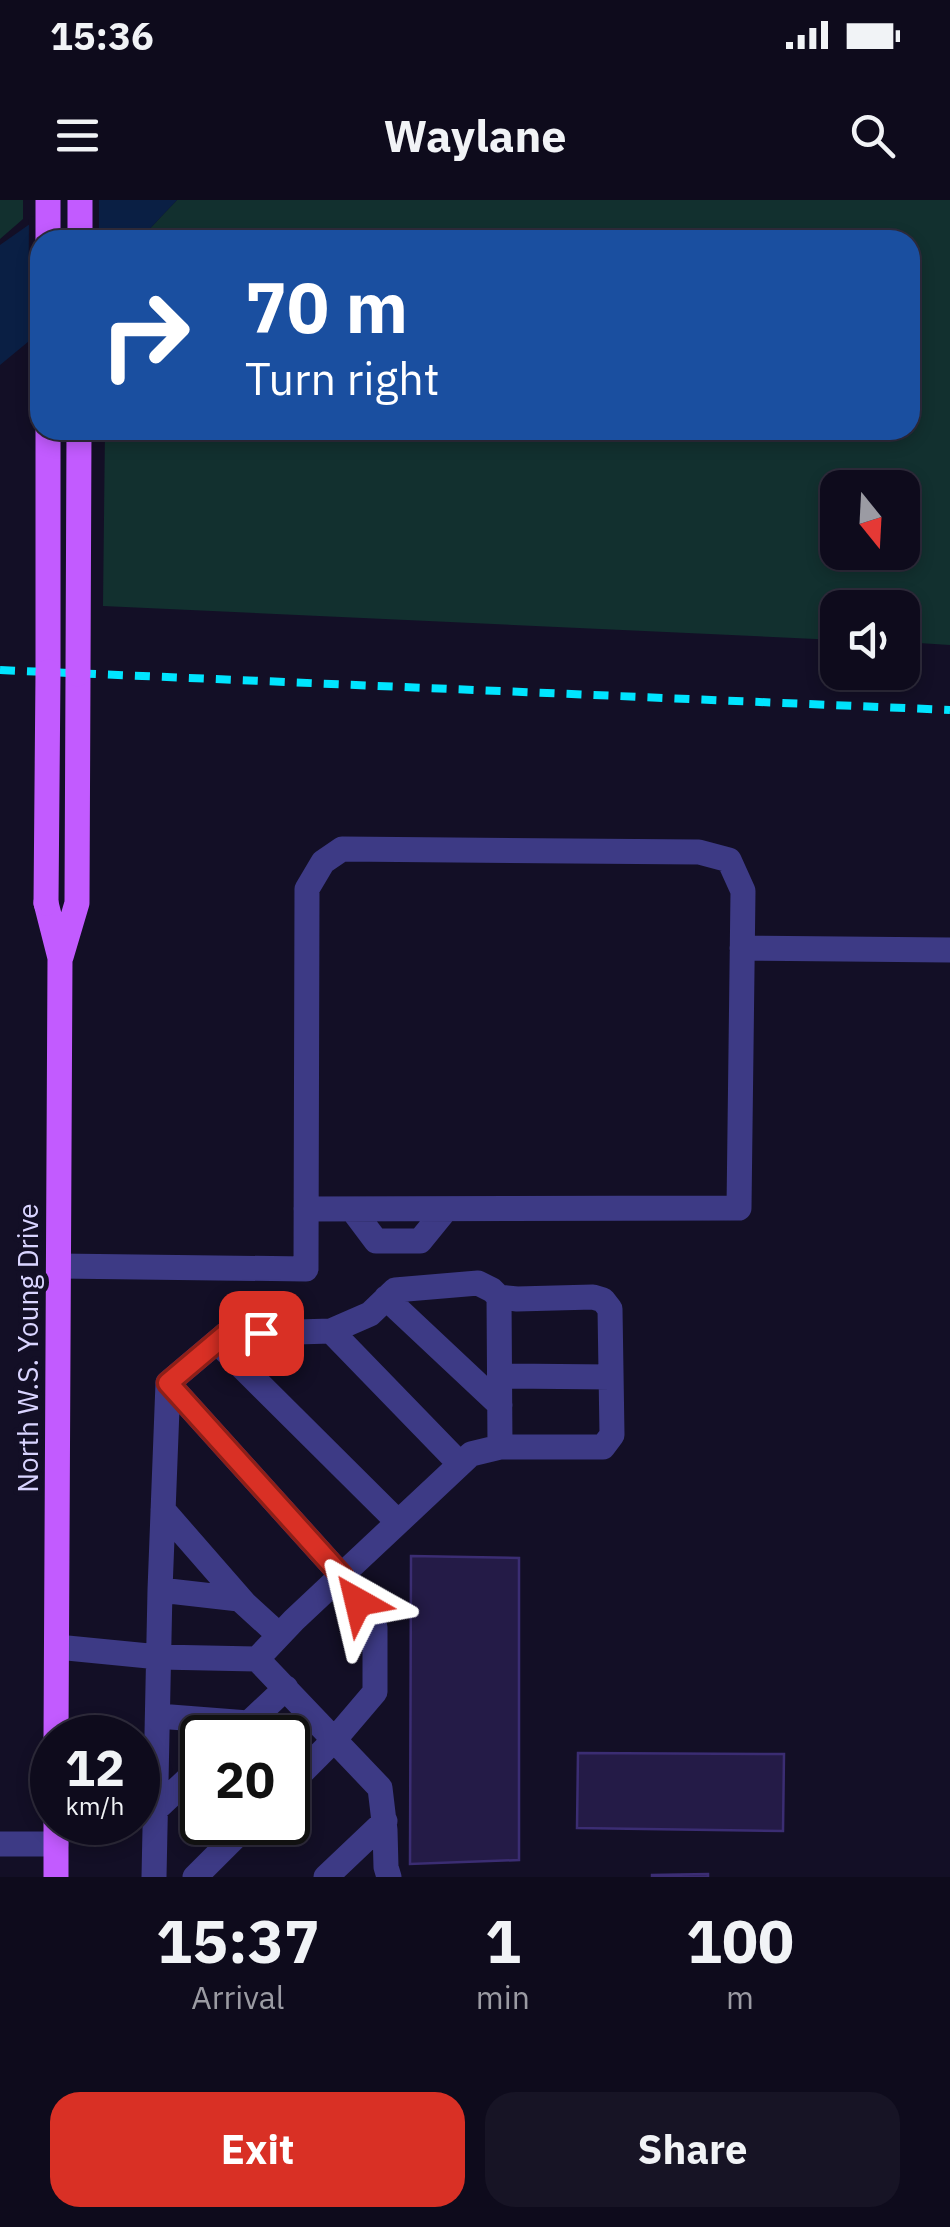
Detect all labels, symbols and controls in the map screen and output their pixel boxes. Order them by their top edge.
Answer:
text: 15:36 [50,11,154,60]
text: Waylane [383,106,567,164]
icon: menu [50,108,105,163]
icon: search [845,108,900,163]
text: 70 m [245,261,408,352]
icon: right [80,270,210,400]
text: Turn right [245,349,440,407]
north arrow [820,470,920,570]
map controls [820,470,920,690]
button: sound [820,590,920,690]
street label: North W.S. Young Drive [9,1203,46,1493]
pin [219,1291,304,1376]
icon: arrive [234,1306,289,1361]
position arrow [306,1550,410,1654]
speed limit sign: 20 [180,1715,310,1845]
text: 12 [65,1735,125,1800]
text: km/h [66,1789,124,1822]
text: 15:37 [156,1901,320,1980]
text: 1 [485,1901,521,1980]
text: 100 [686,1901,794,1980]
text: Arrival [191,1976,285,2018]
text: min [476,1976,530,2018]
text: m [726,1976,754,2018]
button: Exit [50,2092,465,2207]
button: Share [485,2092,900,2207]

